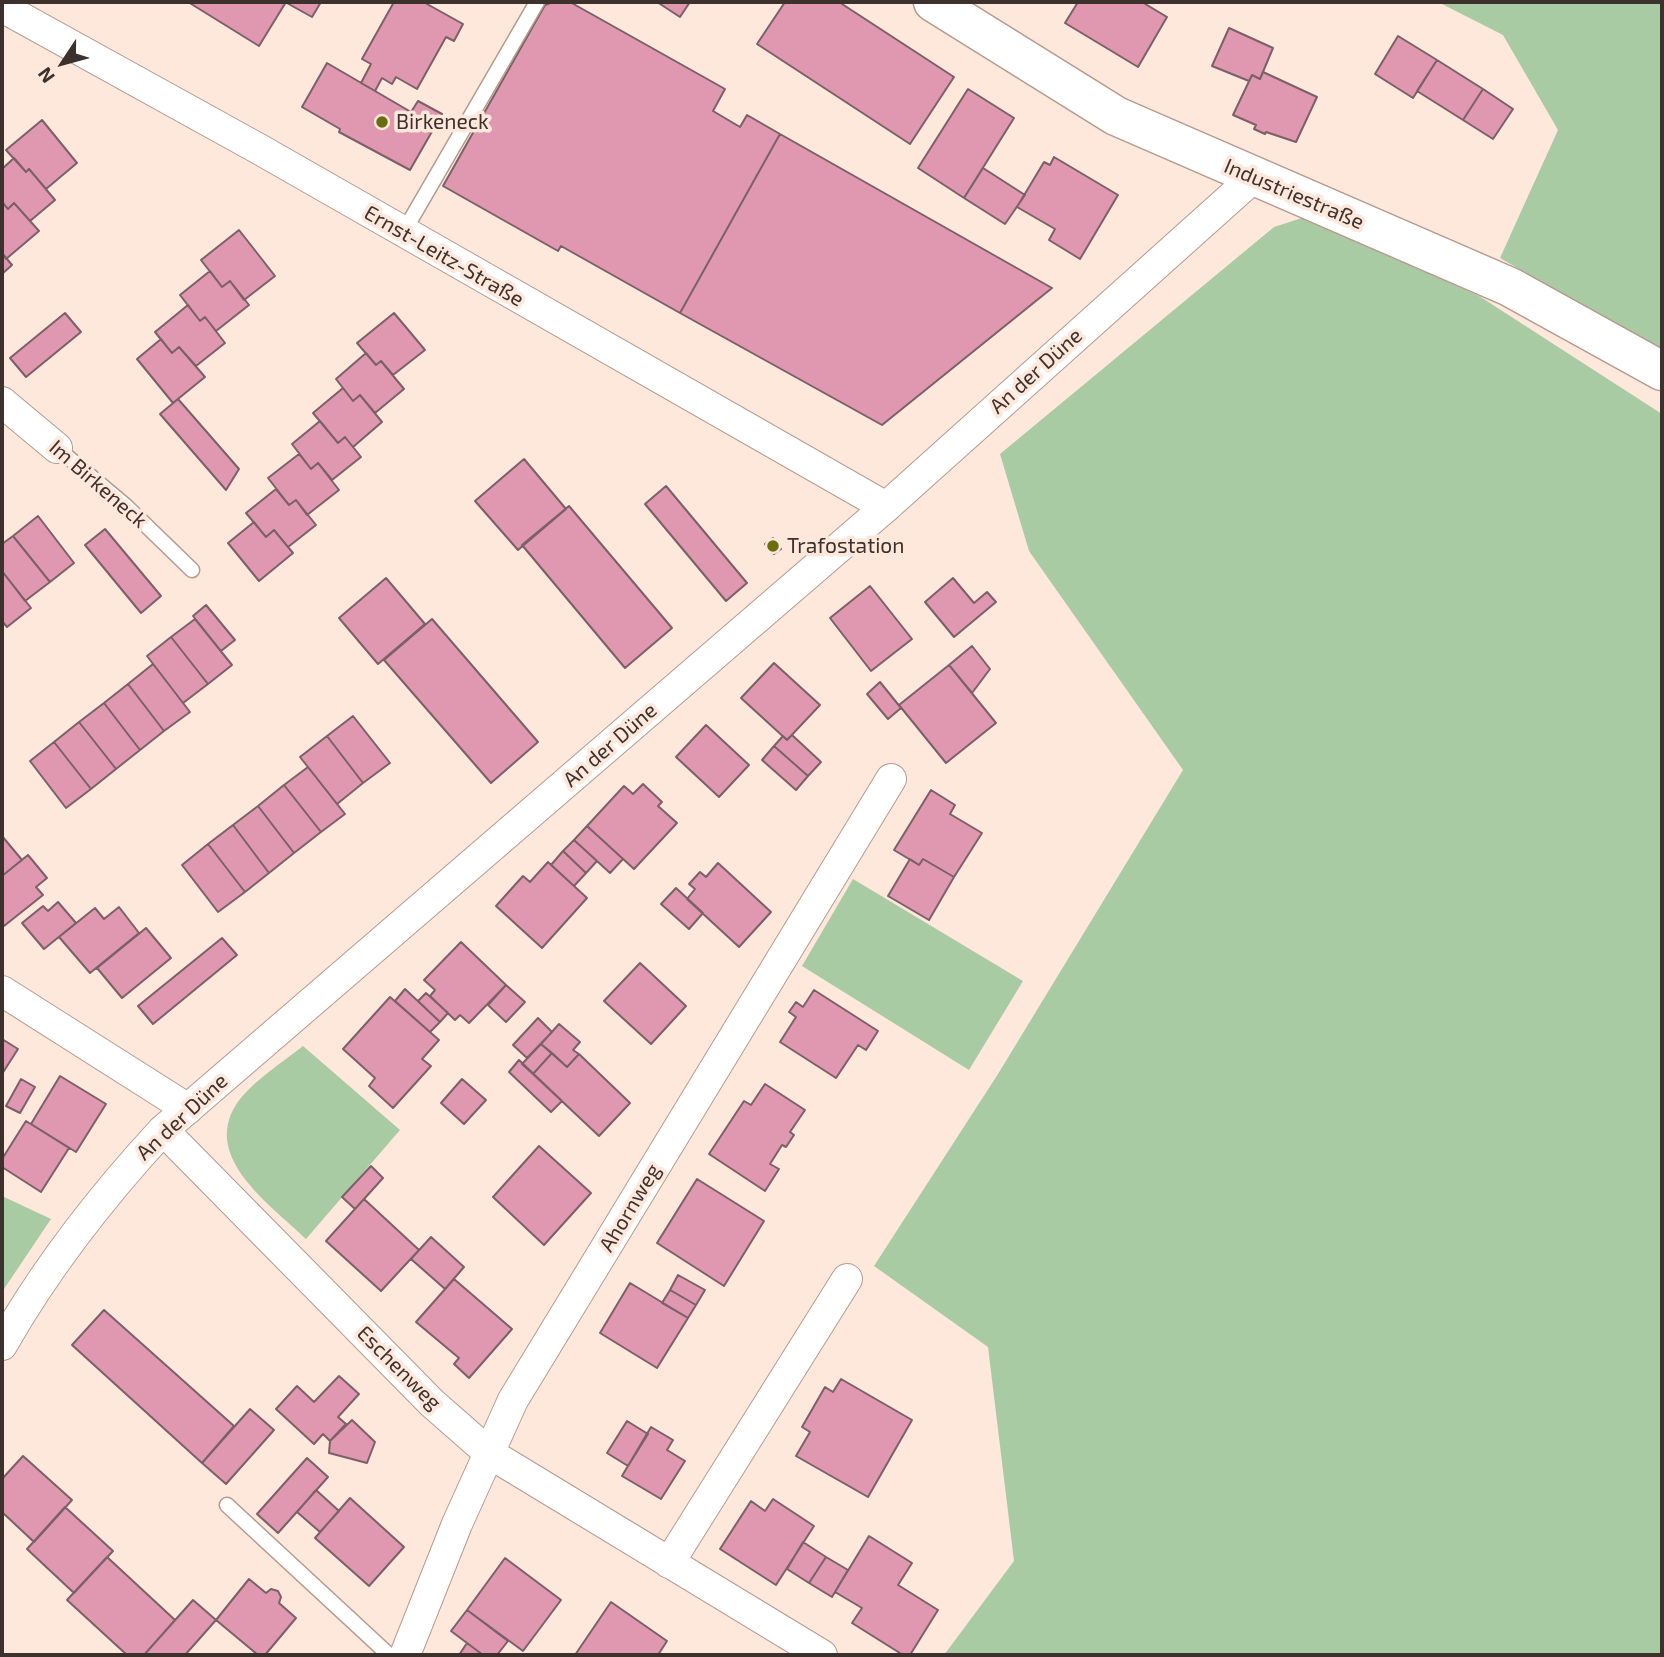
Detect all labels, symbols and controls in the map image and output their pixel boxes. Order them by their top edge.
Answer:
north arrow [28,28,98,98]
text: N [32,63,59,88]
place label: Birkeneck [396,109,489,135]
marker: Birkeneck [374,114,390,130]
street label: Industriestraße [1220,153,1368,235]
street label: Ernst-Leitz-Straße [360,200,528,312]
street label: An der Düne [985,323,1087,419]
street label: Im Birkeneck [44,435,152,533]
place label: Trafostation [787,533,904,559]
marker: Trafostation [765,538,781,554]
street label: An der Düne [558,698,662,792]
street label: An der Düne [131,1068,233,1166]
street label: Ahornweg [594,1159,666,1257]
street label: Eschenweg [352,1321,446,1415]

